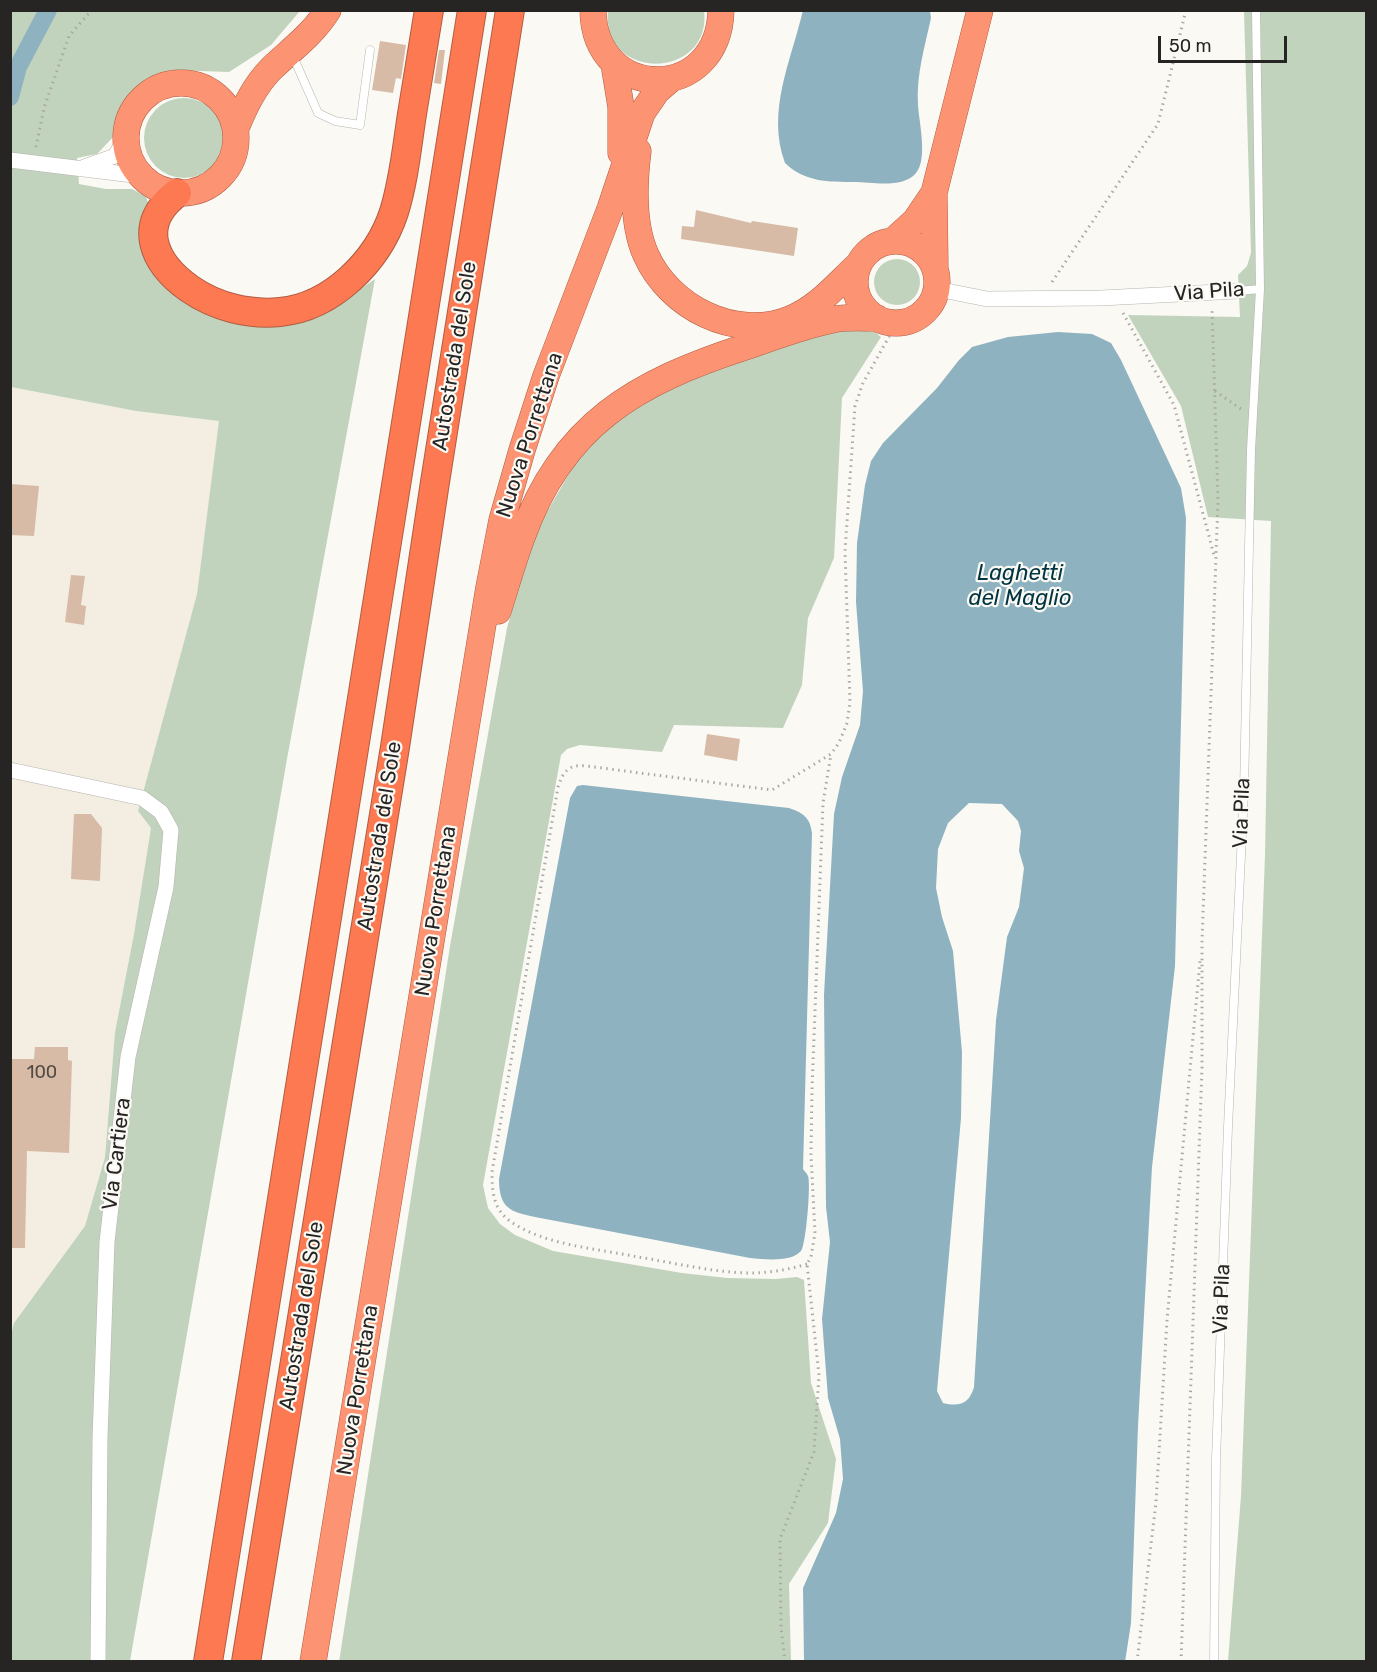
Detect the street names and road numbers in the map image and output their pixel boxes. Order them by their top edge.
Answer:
street label: Autostrada del Sole [428,260,482,452]
street label: Via Pila [1173,277,1245,307]
street label: Nuova Porrettana [491,349,569,521]
street label: Autostrada del Sole [353,740,407,932]
street label: Via Pila [1228,777,1256,849]
street label: Nuova Porrettana [410,824,462,998]
street label: Via Cartiera [98,1096,136,1212]
street label: Autostrada del Sole [275,1220,329,1412]
street label: Via Pila [1208,1263,1236,1335]
street label: Nuova Porrettana [332,1303,384,1477]

